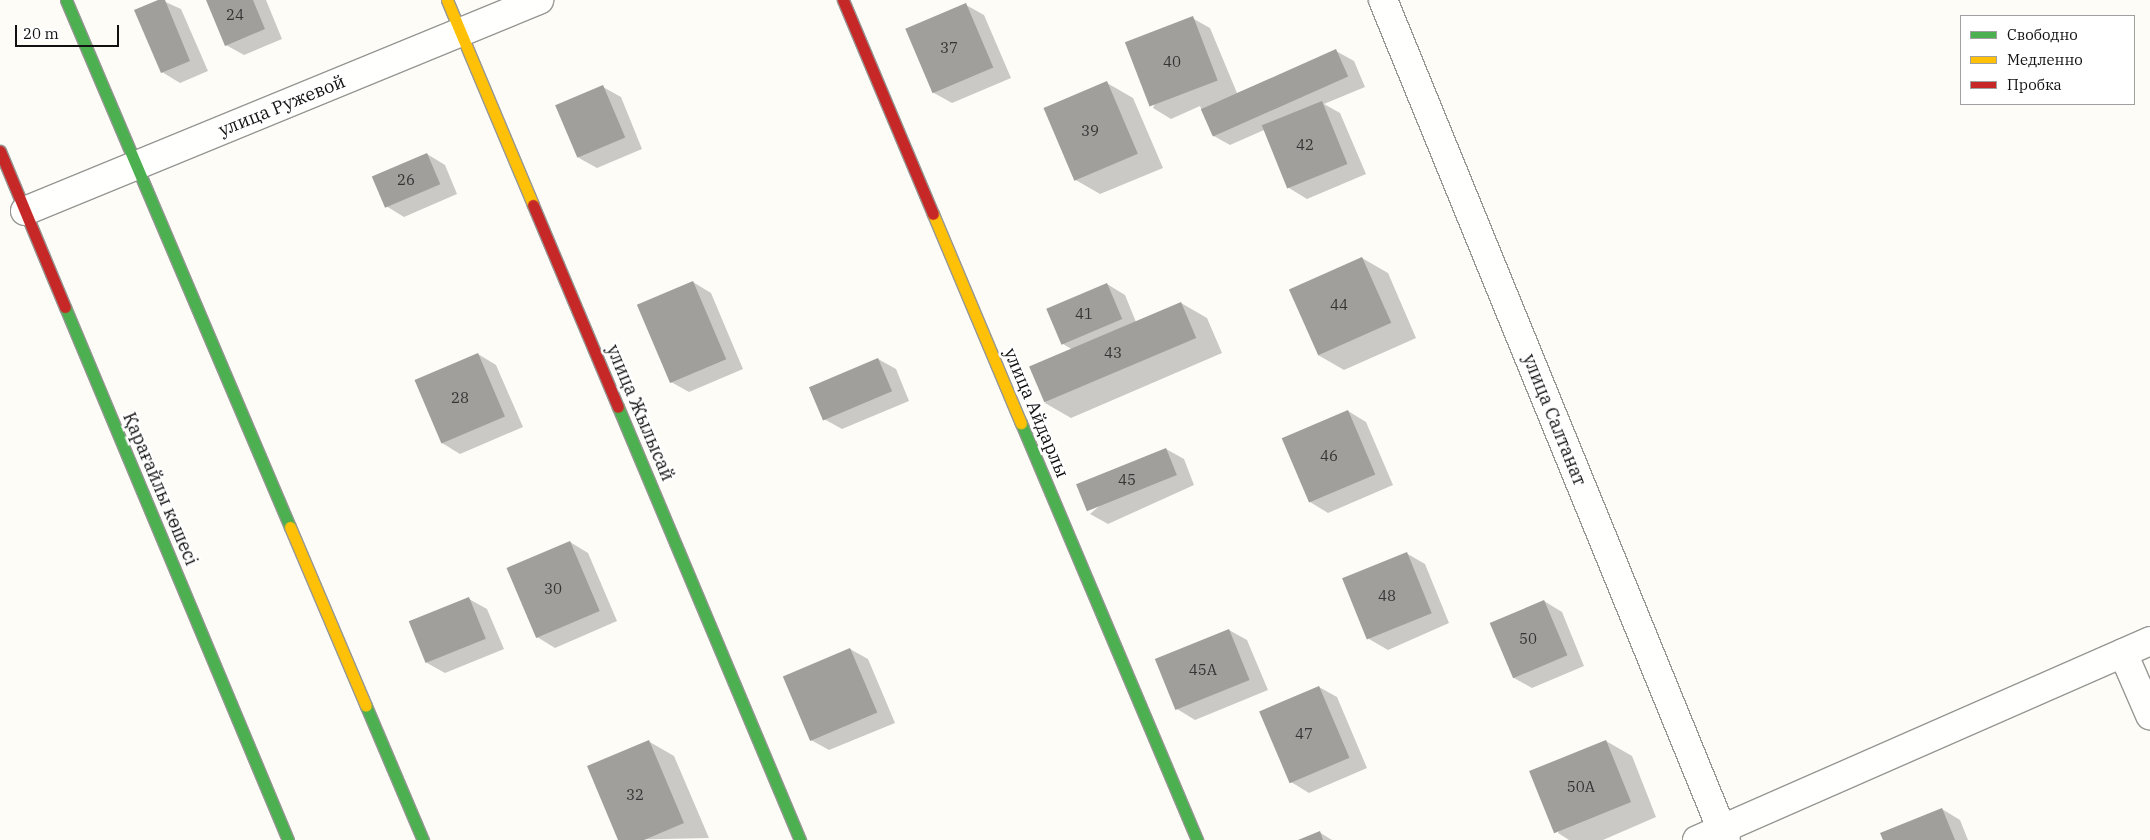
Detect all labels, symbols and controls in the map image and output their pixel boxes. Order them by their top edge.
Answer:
house number: 24 [226,6,244,24]
scale bar [18,15,121,47]
legend [1960,15,2135,105]
text: 20 m [23,24,59,43]
text: Свободно [2007,25,2078,44]
house number: 37 [940,39,958,57]
text: Медленно [2007,50,2083,69]
house number: 40 [1163,53,1181,71]
street label: улица Ружевой [216,71,348,141]
text: Пробка [2007,75,2062,94]
house number: 39 [1081,122,1099,140]
house number: 42 [1296,136,1314,154]
house number: 26 [397,171,415,189]
house number: 44 [1330,296,1348,314]
house number: 41 [1075,305,1093,323]
street label: улица Жылысай [602,342,678,484]
house number: 43 [1104,344,1122,362]
street label: улица Айдарлы [999,345,1073,481]
street label: улица Салтанат [1518,351,1590,489]
house number: 28 [451,389,469,407]
street label: Қарағайлы көшесі [118,409,202,569]
house number: 46 [1320,447,1338,465]
house number: 45 [1118,471,1136,489]
house number: 30 [544,580,562,598]
house number: 48 [1378,587,1396,605]
house number: 50 [1519,630,1537,648]
house number: 45А [1189,661,1217,679]
house number: 47 [1295,725,1313,743]
house number: 50А [1567,778,1595,796]
house number: 32 [626,786,644,804]

